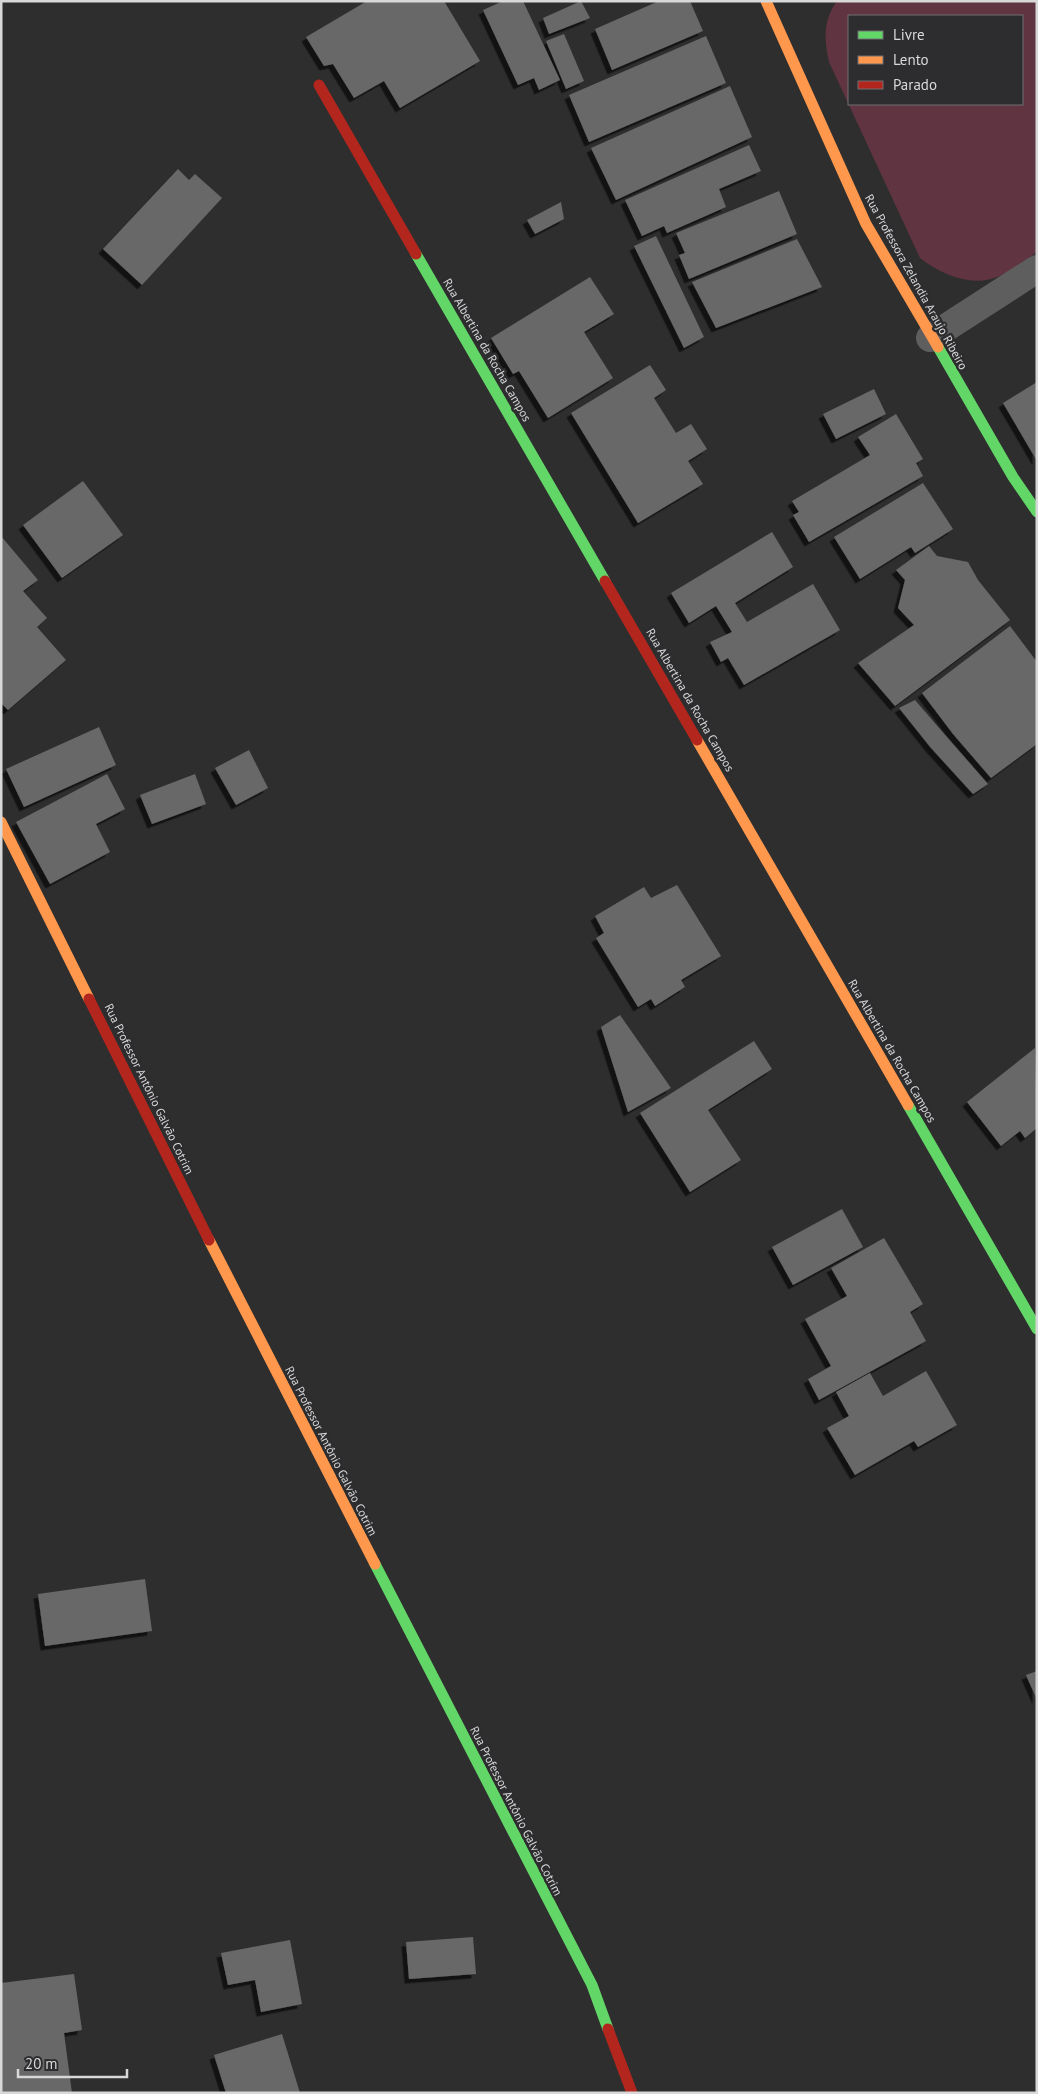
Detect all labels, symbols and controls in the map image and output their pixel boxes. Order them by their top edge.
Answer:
legend [848,15,1023,105]
text: Livre [893,25,925,44]
text: Lento [893,50,929,69]
text: Parado [893,75,937,94]
street label: Rua Professora Zelandia Araujo Ribeiro [862,191,971,372]
street label: Rua Albertina da Rocha Campos [440,275,535,424]
street label: Rua Albertina da Rocha Campos [643,625,738,774]
street label: Rua Albertina da Rocha Campos [845,976,940,1125]
street label: Rua Professor Antônio Galvão Cotrim [101,1001,197,1177]
street label: Rua Professor Antônio Galvão Cotrim [282,1364,381,1538]
street label: Rua Professor Antônio Galvão Cotrim [467,1724,566,1898]
scale bar [18,2046,126,2078]
text: 20 m [25,2054,58,2073]

